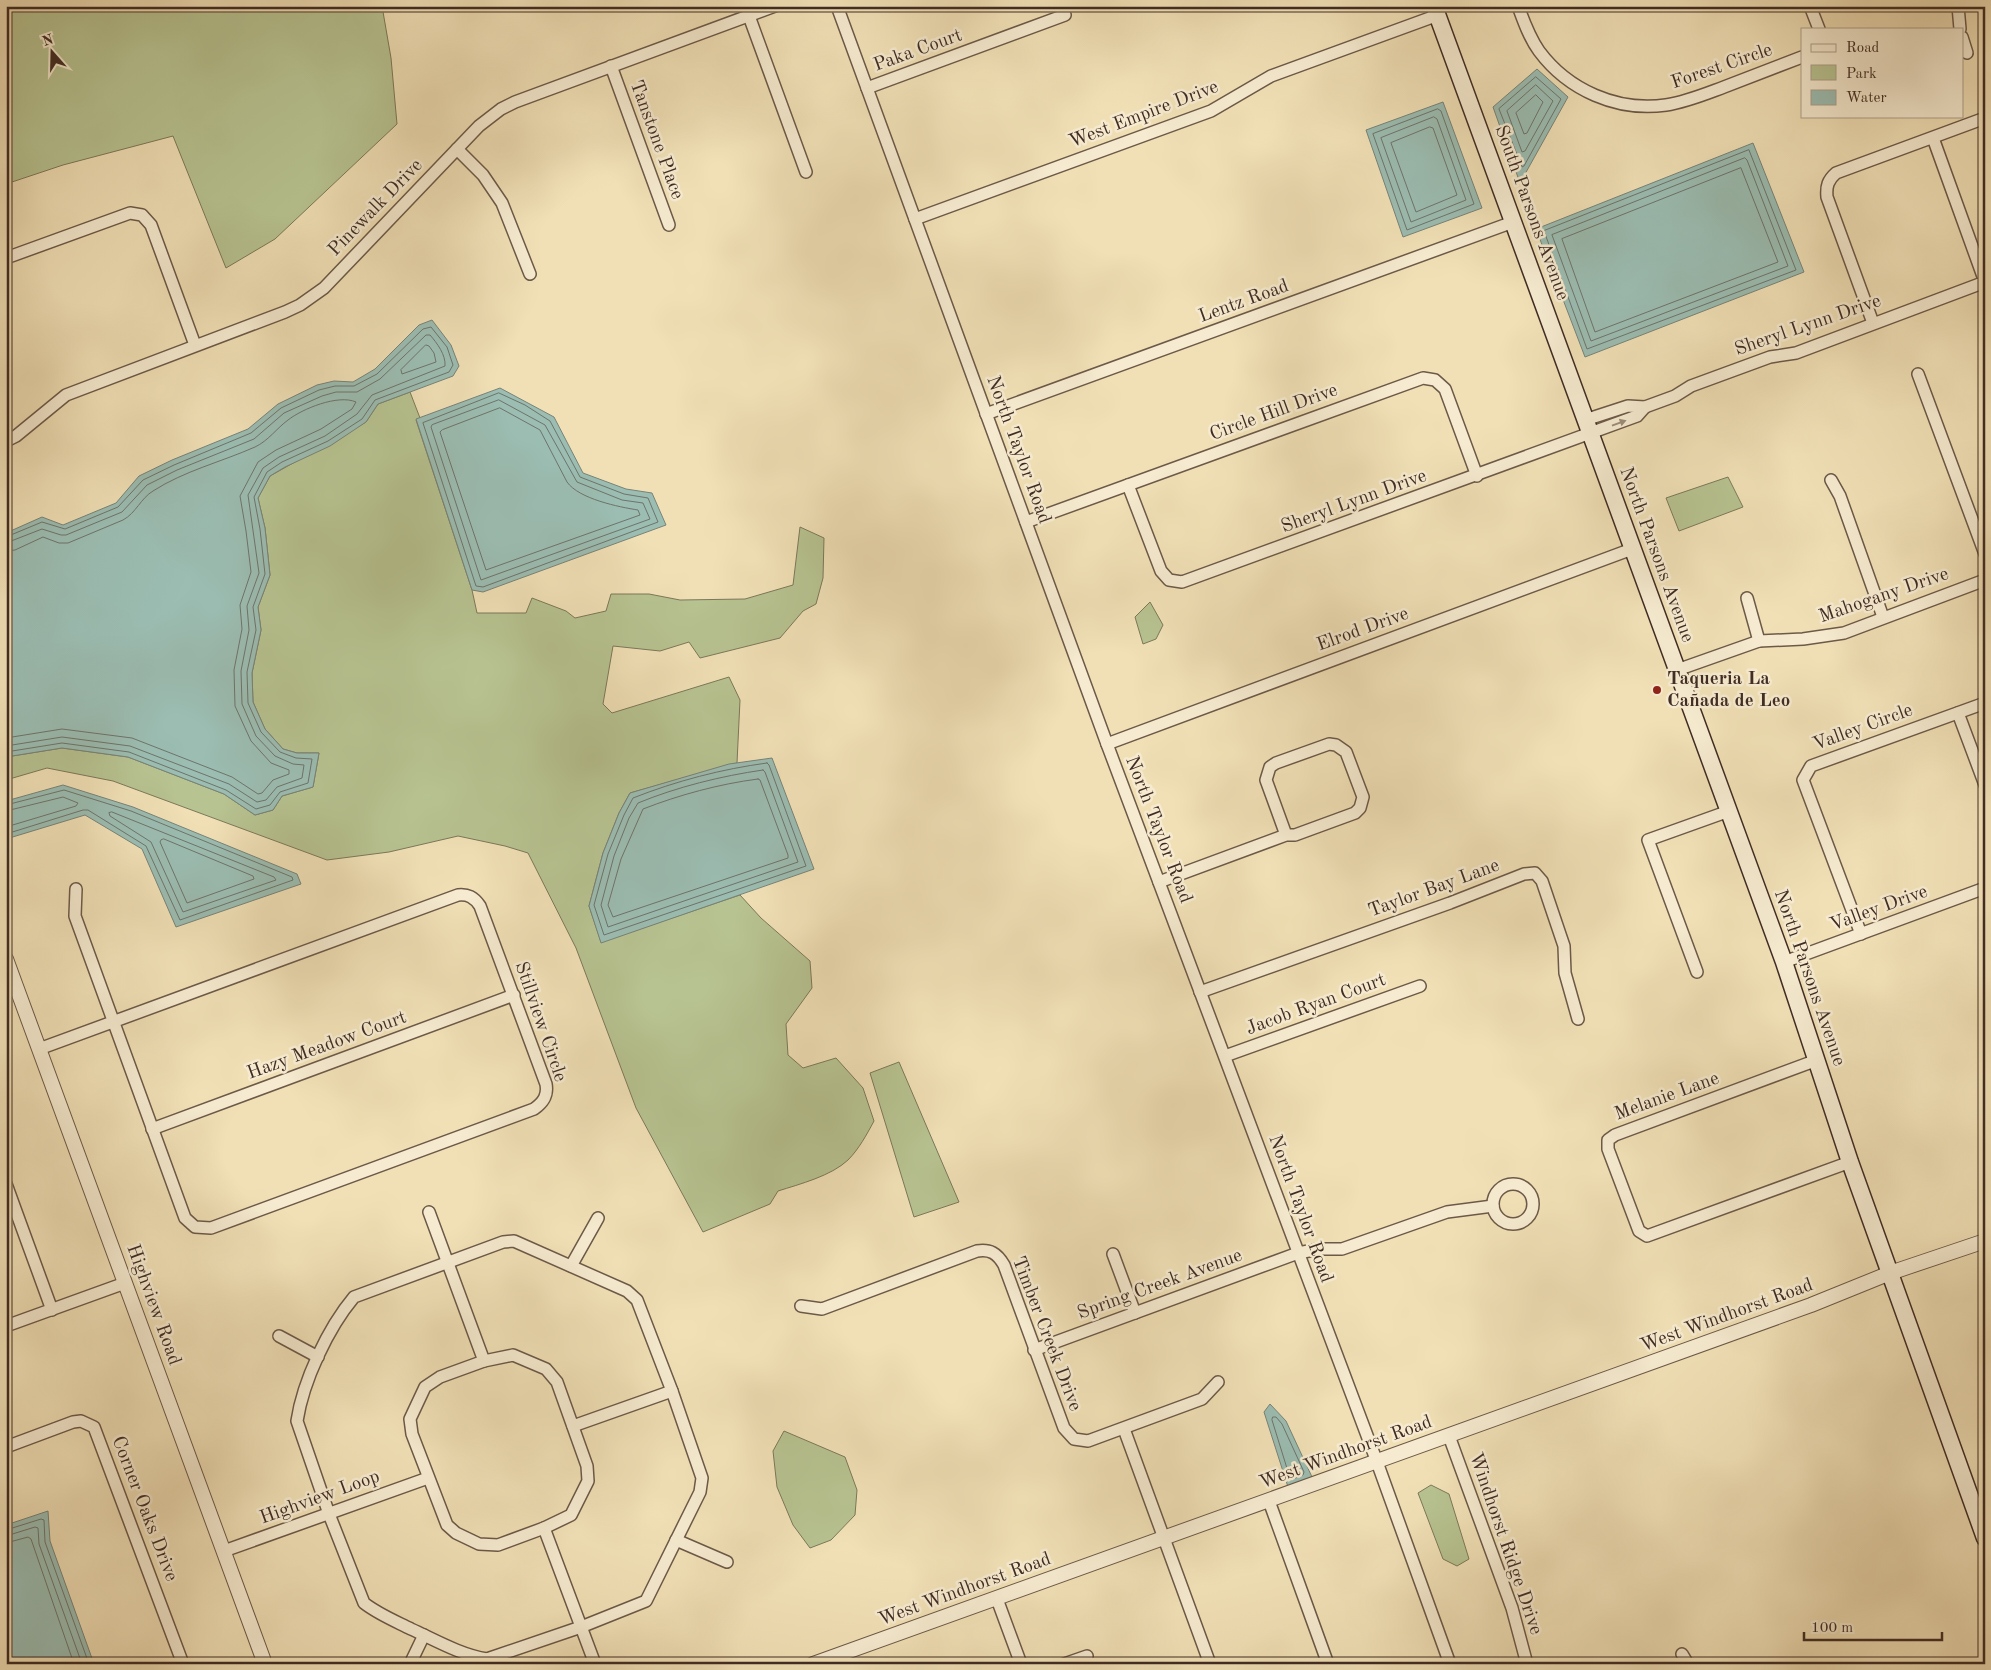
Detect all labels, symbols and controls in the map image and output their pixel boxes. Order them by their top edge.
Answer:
street label: Paka Court [871,26,965,76]
north arrow [28,28,78,78]
legend [1801,28,1964,118]
text: N [40,32,56,49]
street label: Forest Circle [1669,41,1775,93]
text: Road [1846,41,1880,56]
text: Park [1846,67,1877,82]
street label: Tanstone Place [626,78,686,202]
street label: West Empire Drive [1067,78,1221,152]
text: Water [1846,91,1887,106]
street label: South Parsons Avenue [1490,123,1572,303]
street label: Pinewalk Drive [325,156,427,260]
street label: Lentz Road [1196,277,1292,327]
street label: Sheryl Lynn Drive [1732,292,1884,360]
street label: North Taylor Road [982,374,1054,527]
street label: Circle Hill Drive [1208,381,1340,445]
one-way arrow [1612,419,1627,427]
street label: North Parsons Avenue [1615,465,1697,645]
street label: Sheryl Lynn Drive [1279,467,1429,537]
street label: Mahogany Drive [1817,565,1951,627]
street label: Elrod Drive [1314,605,1412,655]
place label: Taqueria La Cañada de Leo [1667,670,1790,711]
marker: Taqueria La Cañada de Leo [1651,684,1663,696]
street label: Valley Circle [1811,701,1915,755]
street label: North Taylor Road [1121,754,1195,906]
street label: Taylor Bay Lane [1366,856,1502,922]
street label: Valley Drive [1828,883,1930,935]
street label: North Parsons Avenue [1770,887,1848,1069]
street label: Stillview Circle [511,960,569,1084]
street label: Jacob Ryan Court [1244,971,1388,1039]
street label: Hazy Meadow Court [245,1008,409,1084]
street label: Melanie Lane [1612,1069,1722,1125]
street label: North Taylor Road [1264,1133,1336,1286]
street label: Highview Road [122,1242,184,1368]
street label: Spring Creek Avenue [1075,1246,1245,1324]
street label: Timber Creek Drive [1008,1254,1084,1414]
street label: West Windhorst Road [1638,1276,1816,1356]
street label: West Windhorst Road [1257,1413,1435,1493]
street label: Corner Oaks Drive [108,1434,180,1584]
street label: Windhorst Ridge Drive [1465,1451,1545,1637]
street label: Highview Loop [257,1468,383,1528]
street label: West Windhorst Road [876,1550,1054,1630]
scale bar [1804,1610,1941,1642]
text: 100 m [1811,1621,1853,1636]

